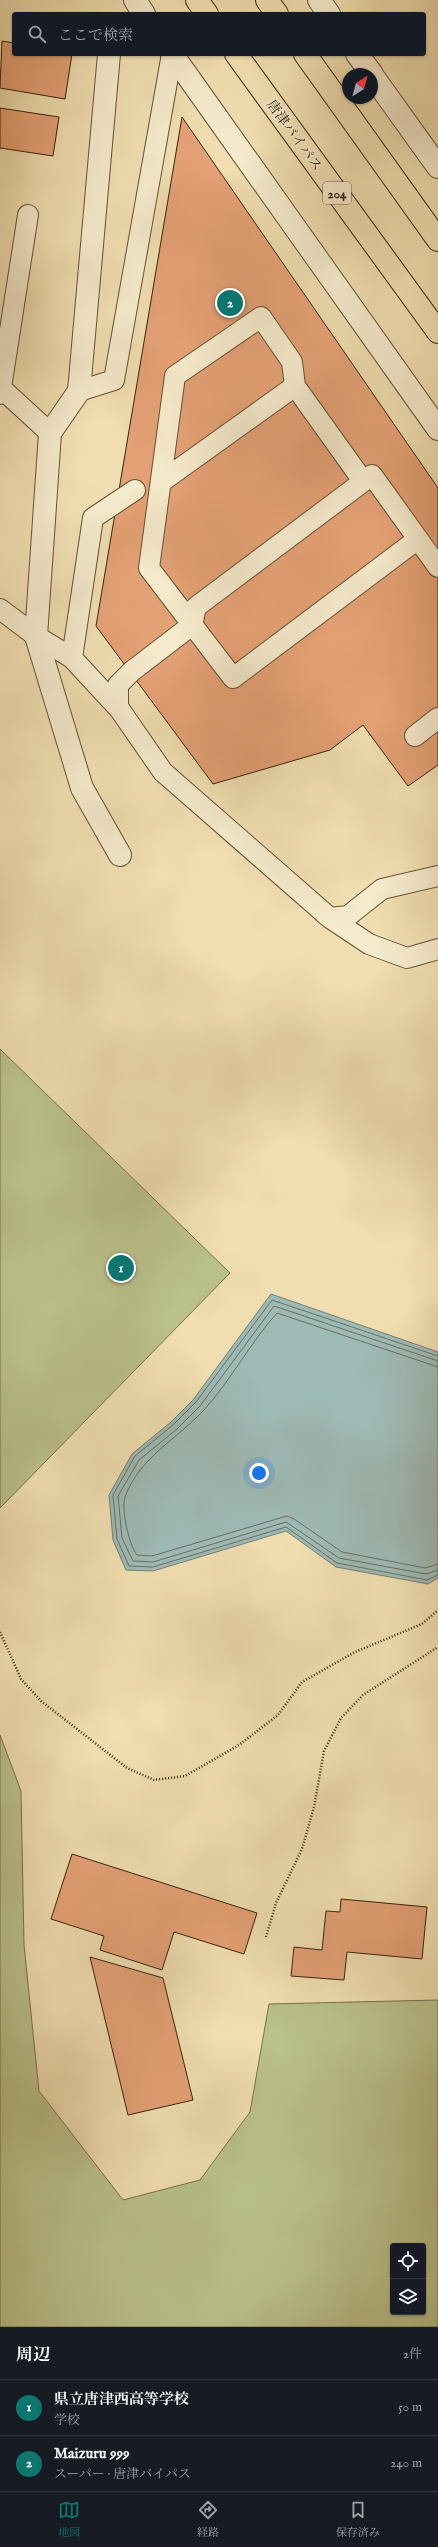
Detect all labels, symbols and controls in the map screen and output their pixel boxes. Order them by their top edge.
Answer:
search box [12,12,426,56]
icon: search [26,23,48,45]
text: ここで検索 [58,26,133,45]
north arrow [342,68,378,104]
street label: 唐津バイパス [262,96,326,175]
road number: 204 [323,182,351,204]
pin: 2 [217,288,243,318]
pin: 1 [108,1253,134,1283]
your location [249,1463,269,1483]
map controls [390,2243,426,2315]
button: locate [390,2243,426,2279]
button: layers [390,2279,426,2315]
text: 周辺 [16,2345,50,2366]
text: 2件 [403,2346,422,2363]
text: 県立唐津西高等学校 [54,2390,189,2409]
text: 1 [27,2399,31,2416]
text: 50 m [398,2399,422,2416]
text: 学校 [54,2412,80,2429]
text: Maizuru 999 [54,2444,130,2463]
text: 2 [26,2455,32,2472]
text: 240 m [390,2455,422,2472]
text: スーパー · 唐津バイパス [54,2466,191,2483]
tab: 地図 [58,2499,80,2540]
tab: 経路 [197,2499,219,2540]
tab: 保存済み [336,2499,380,2540]

